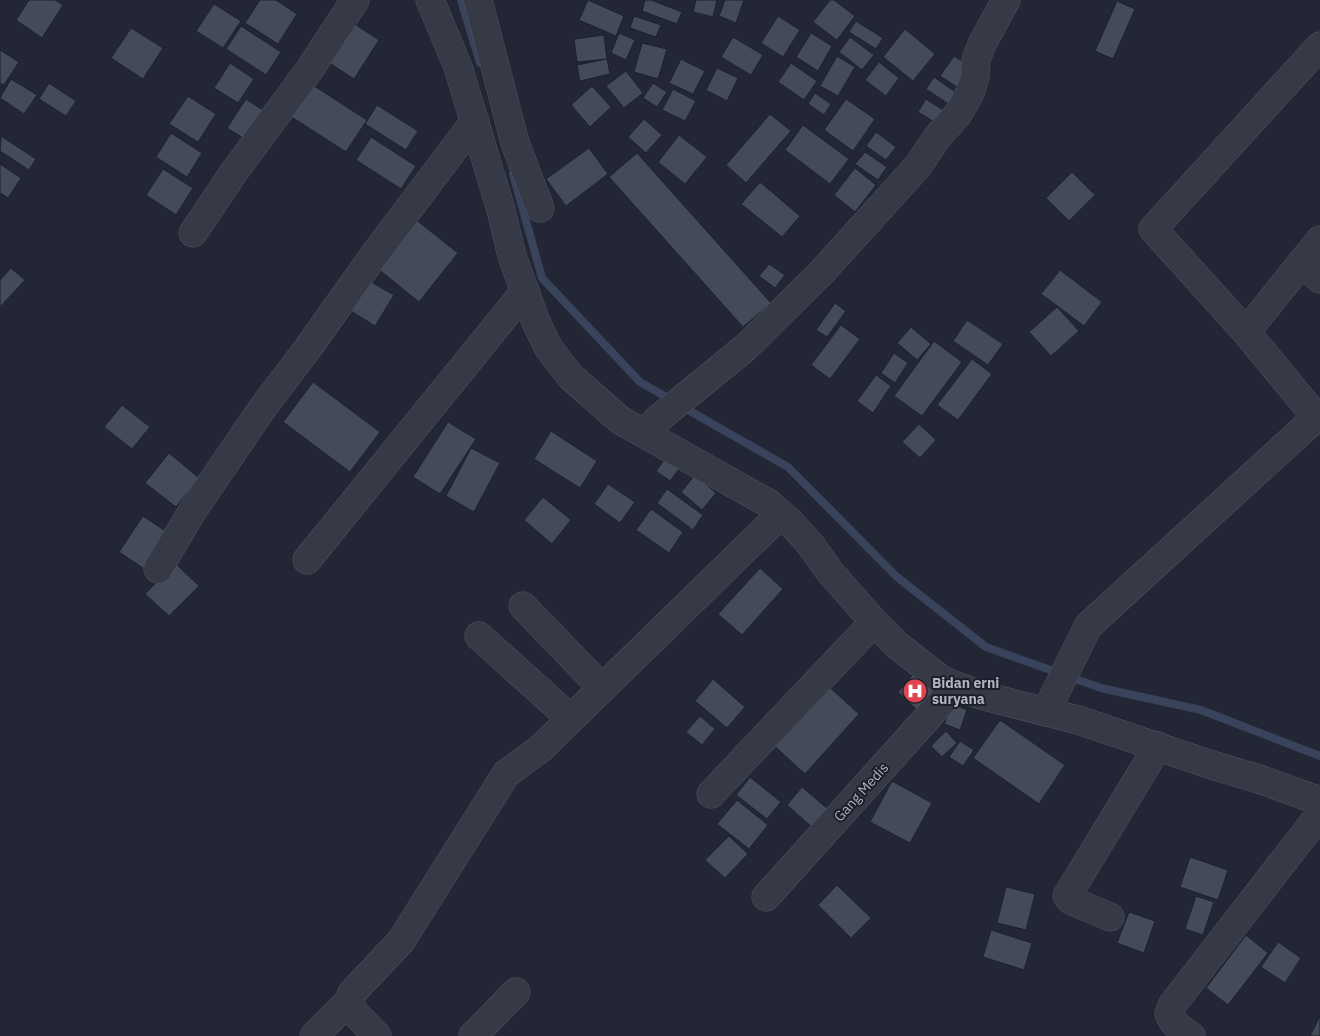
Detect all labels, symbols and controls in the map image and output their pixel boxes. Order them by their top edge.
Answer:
place label: Bidan erni suryana [932,674,999,708]
hospital icon: Bidan erni suryana [902,678,928,704]
street label: Gang Medis [830,759,892,825]

